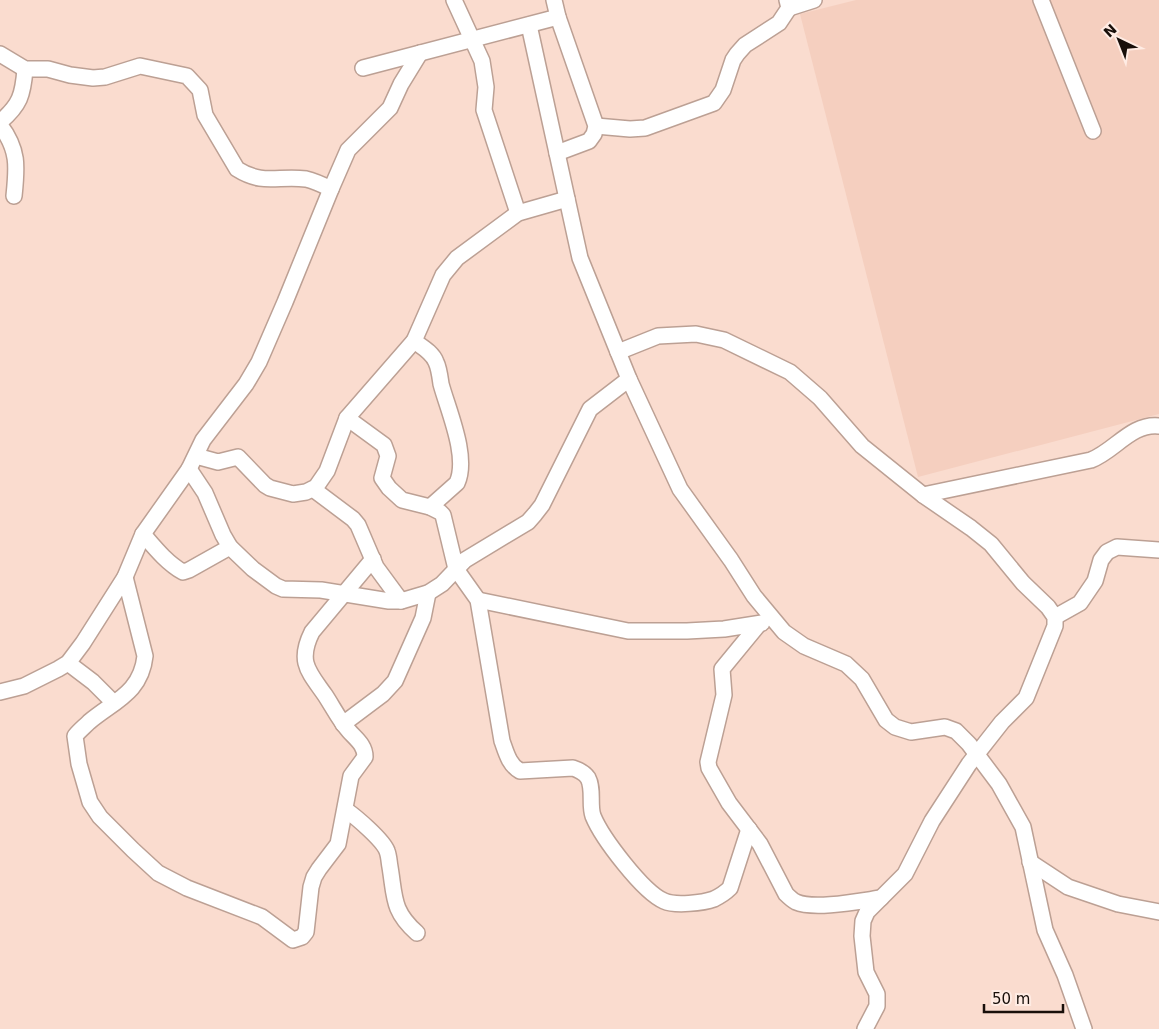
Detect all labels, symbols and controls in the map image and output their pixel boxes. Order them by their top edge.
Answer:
north arrow [1094,15,1144,65]
text: N [1100,21,1120,40]
scale bar [984,982,1063,1014]
text: 50 m [992,990,1030,1008]

